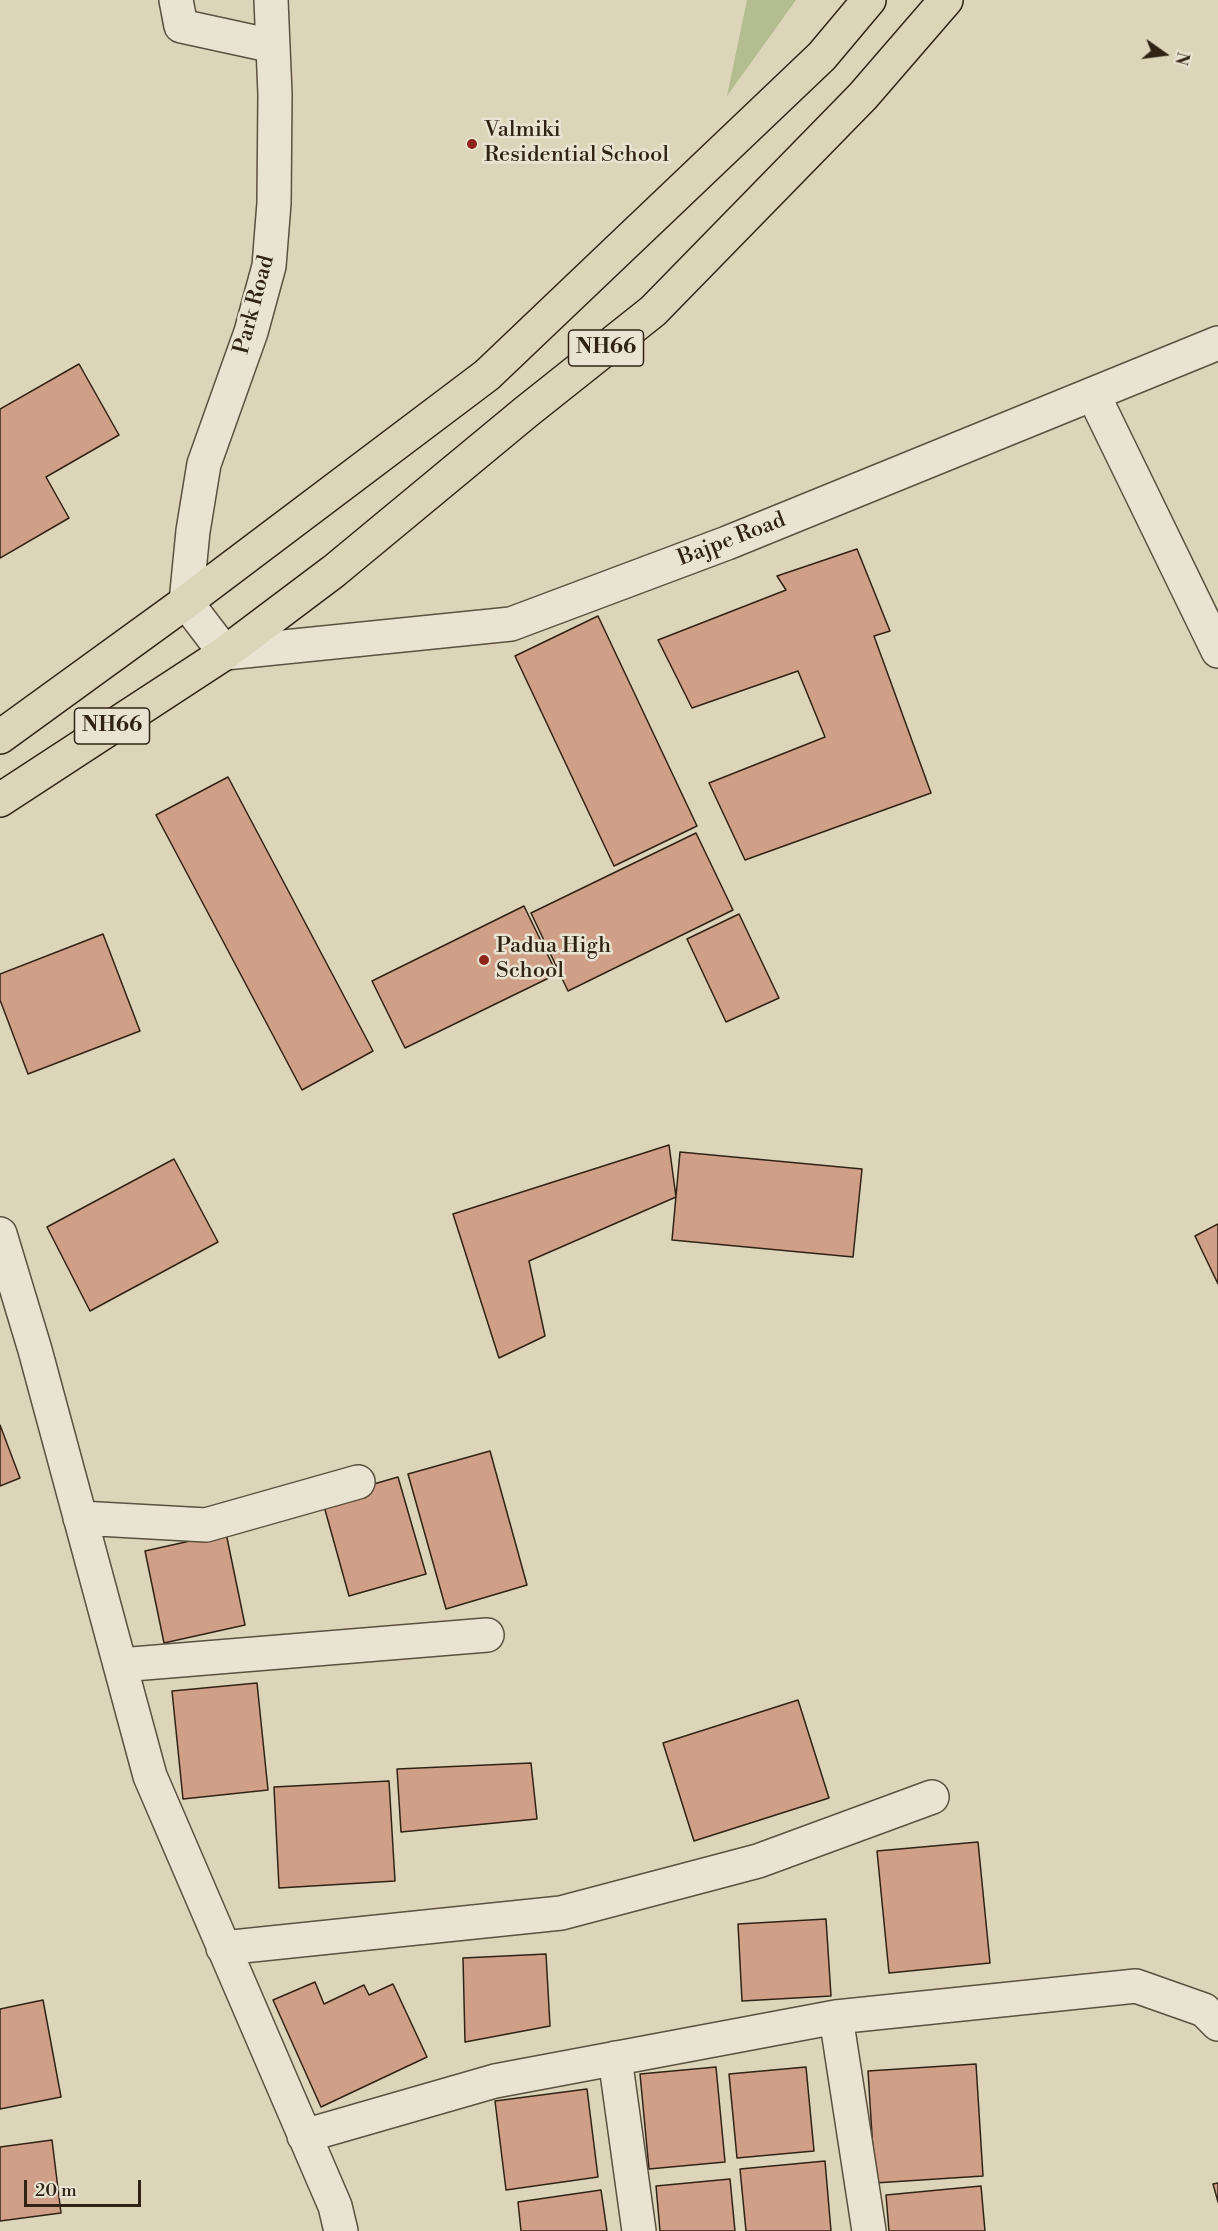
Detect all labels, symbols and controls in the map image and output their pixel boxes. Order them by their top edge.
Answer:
north arrow [1134,24,1194,84]
text: N [1170,50,1193,67]
place label: Valmiki Residential School [484,118,669,170]
marker: Valmiki Residential School [465,137,479,151]
street label: Park Road [229,253,281,357]
road number: NH66 [568,330,644,366]
street label: Bajpe Road [674,507,790,573]
road number: NH66 [74,708,150,744]
place label: Padua High School [496,934,611,986]
marker: Padua High School [477,953,491,967]
scale bar [27,2168,144,2206]
text: 20 m [35,2179,77,2202]

